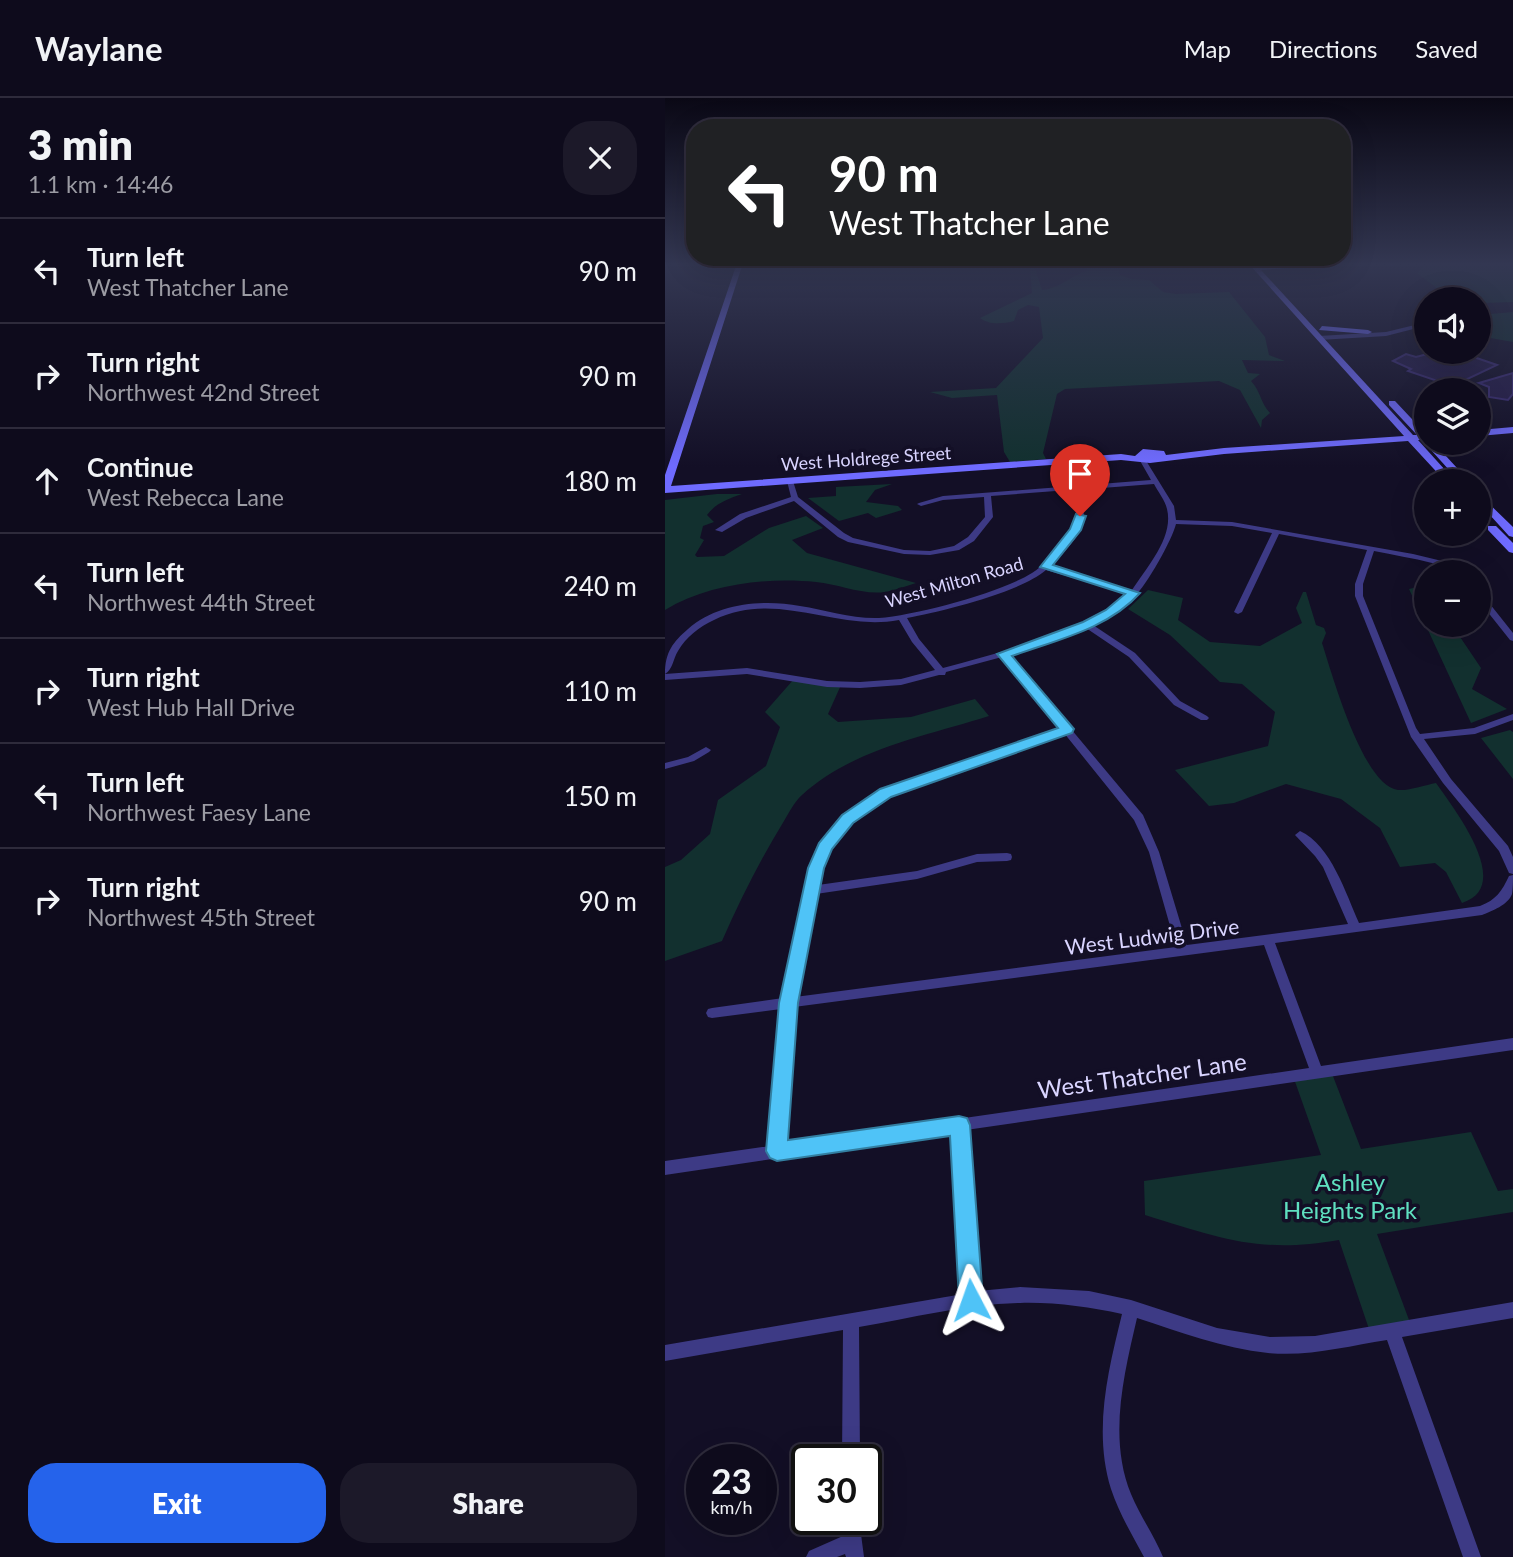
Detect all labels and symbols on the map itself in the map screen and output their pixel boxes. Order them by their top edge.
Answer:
street label: West Holdrege Street [780,441,952,475]
pin [1050,444,1110,516]
street label: West Milton Road [883,552,1025,612]
street label: West Ludwig Drive [1064,913,1240,959]
street label: West Thatcher Lane [1036,1046,1248,1104]
park label: Ashley Heights Park [1283,1167,1418,1224]
position arrow [934,1263,1008,1337]
speed limit sign: 30 [791,1444,882,1535]

